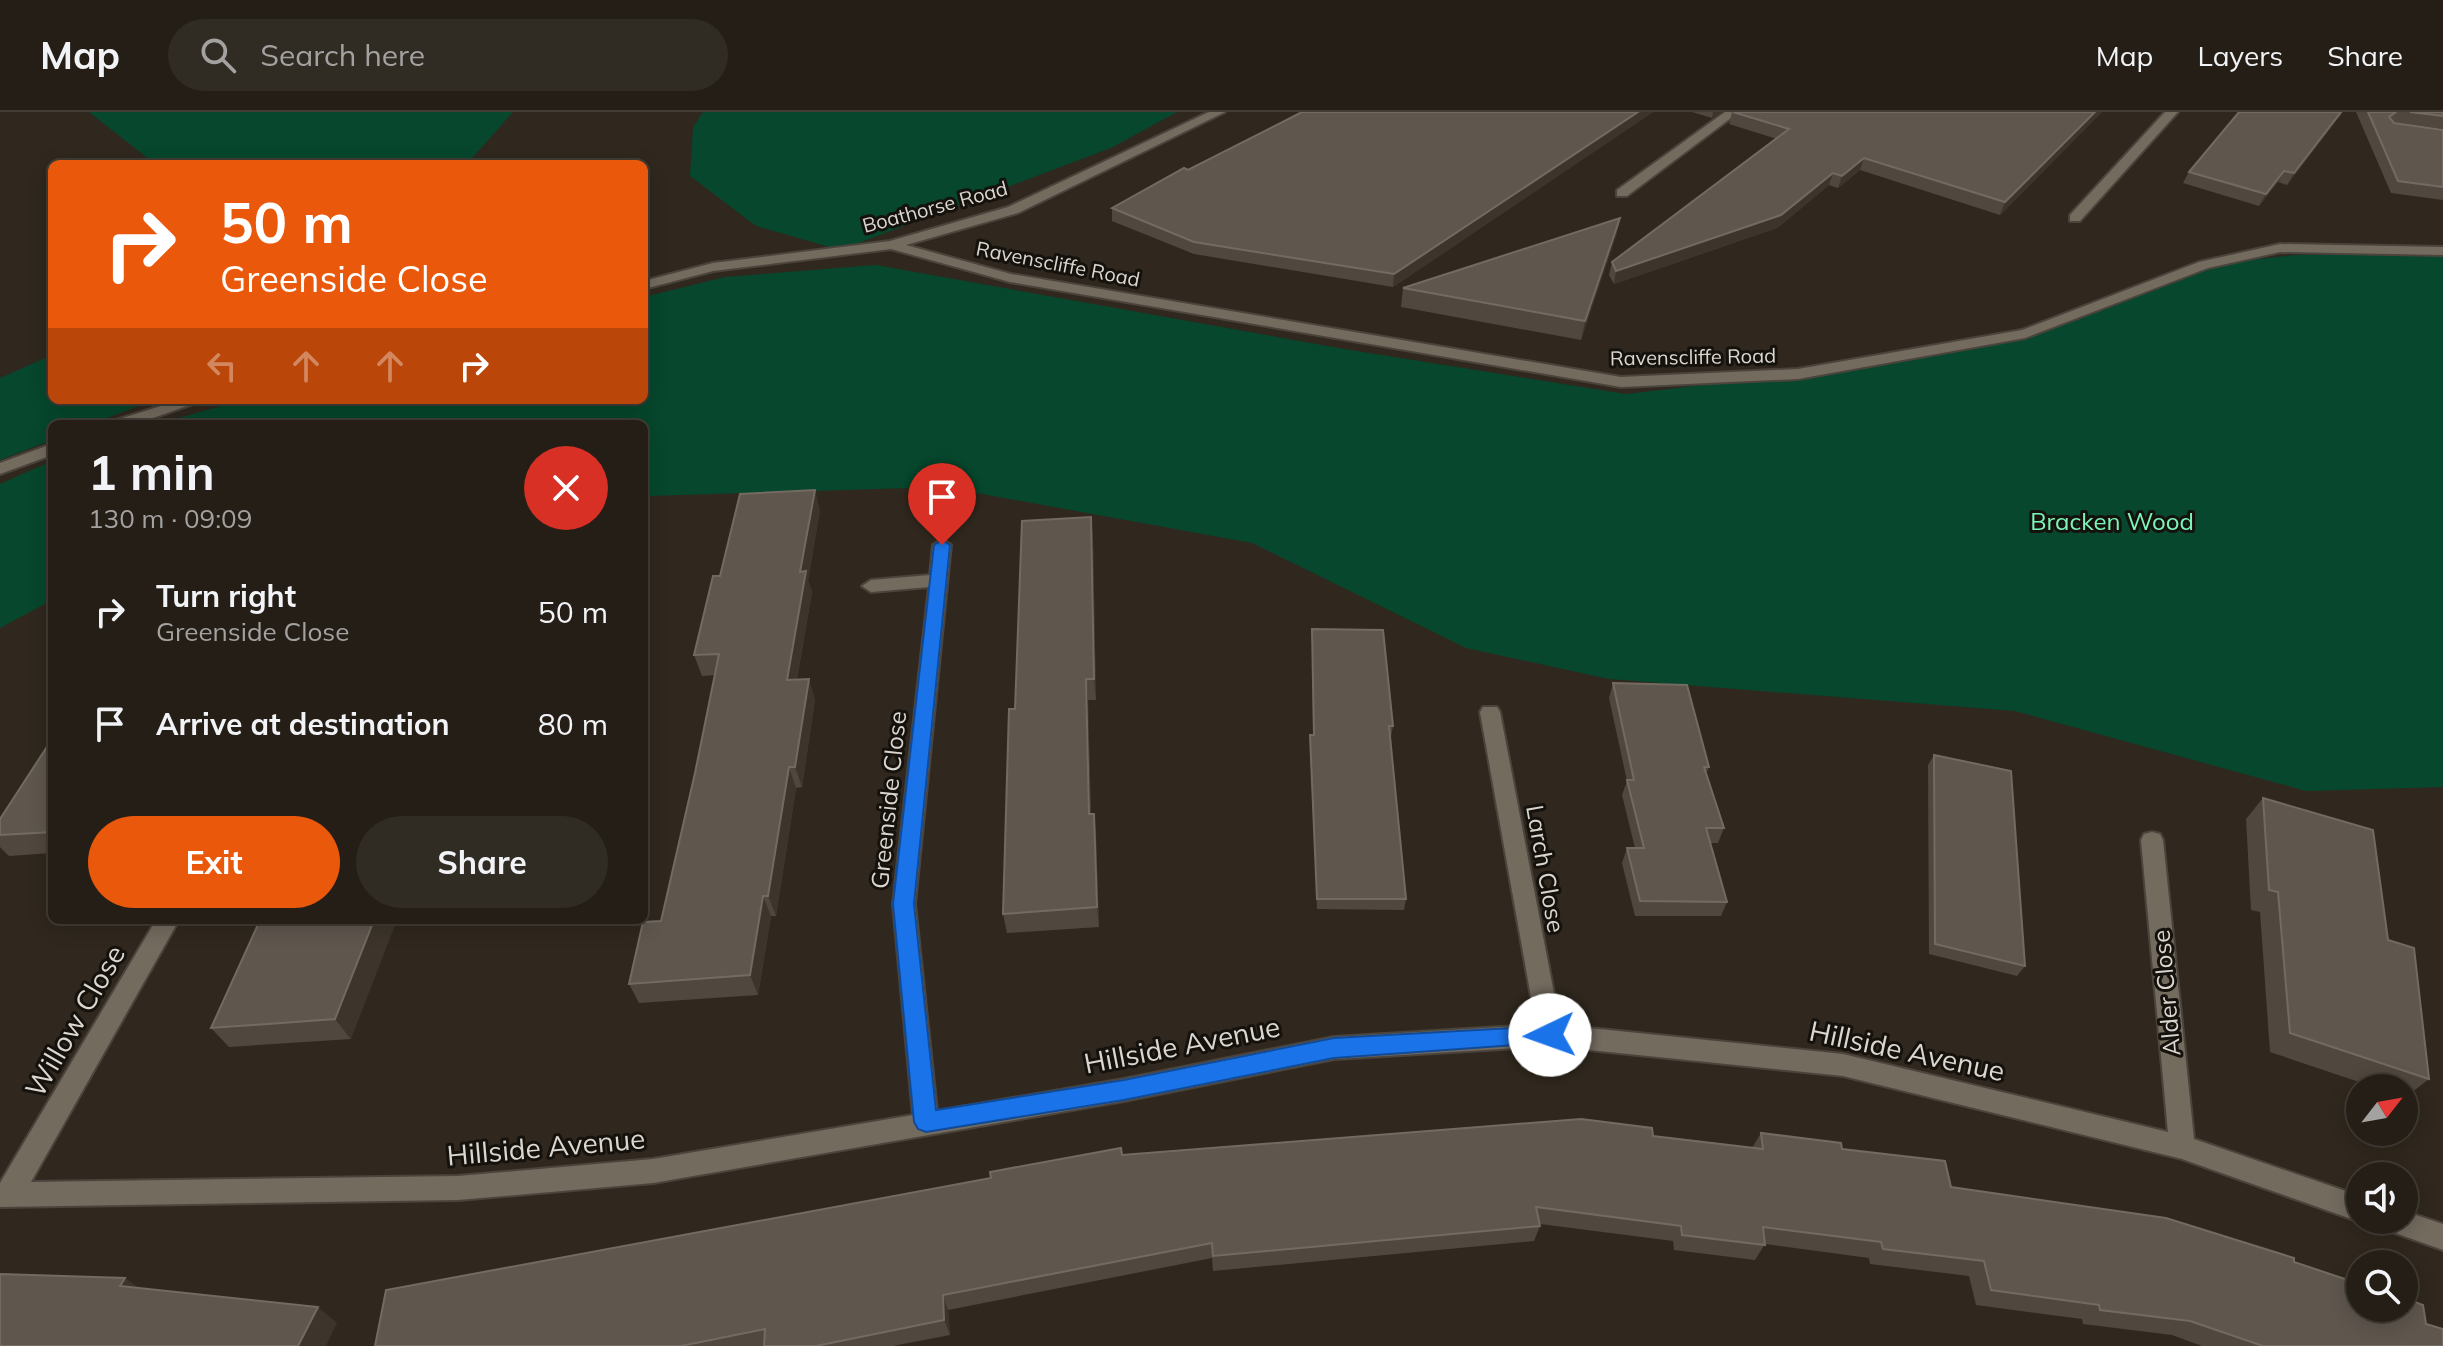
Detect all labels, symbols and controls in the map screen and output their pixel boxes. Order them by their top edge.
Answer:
search box [168,19,728,91]
text: Map [40,31,120,79]
icon: search [196,33,240,77]
text: Search here [260,36,425,74]
text: Map [2096,38,2153,73]
text: Layers [2197,38,2283,73]
text: Share [2327,38,2403,73]
street label: Boathorse Road [859,175,1010,238]
text: 50 m [220,187,353,257]
icon: right [88,192,192,296]
street label: Ravenscliffe Road [974,235,1142,292]
text: Greenside Close [220,256,488,301]
street label: Ravenscliffe Road [1610,343,1776,370]
icon: left [200,344,244,388]
icon: ahead [284,344,328,388]
icon: ahead [368,344,412,388]
icon: right [452,344,496,388]
text: 1 min [88,442,215,502]
button: close [524,446,608,530]
pin [908,463,976,545]
icon: arrive [920,475,964,519]
text: 130 m · 09:09 [88,502,252,535]
park label: Bracken Wood [2030,506,2194,536]
text: Turn right [156,577,296,615]
icon: right [88,590,132,634]
text: 50 m [538,593,608,631]
text: Greenside Close [156,615,349,648]
icon: arrive [88,702,132,746]
text: Arrive at destination [156,705,450,743]
text: 80 m [538,705,608,743]
street label: Greenside Close [864,710,912,890]
street label: Larch Close [1520,803,1572,935]
button: Exit [88,816,340,908]
button: Share [356,816,608,908]
street label: Alder Close [2146,929,2186,1057]
street label: Willow Close [17,939,132,1103]
position arrow [1508,993,1592,1077]
street label: Hillside Avenue [1081,1008,1283,1081]
street label: Hillside Avenue [1806,1013,2008,1088]
north arrow [2346,1074,2418,1146]
map controls [2346,1074,2418,1322]
street label: Hillside Avenue [445,1120,647,1173]
button: sound [2346,1162,2418,1234]
button: search [2346,1250,2418,1322]

